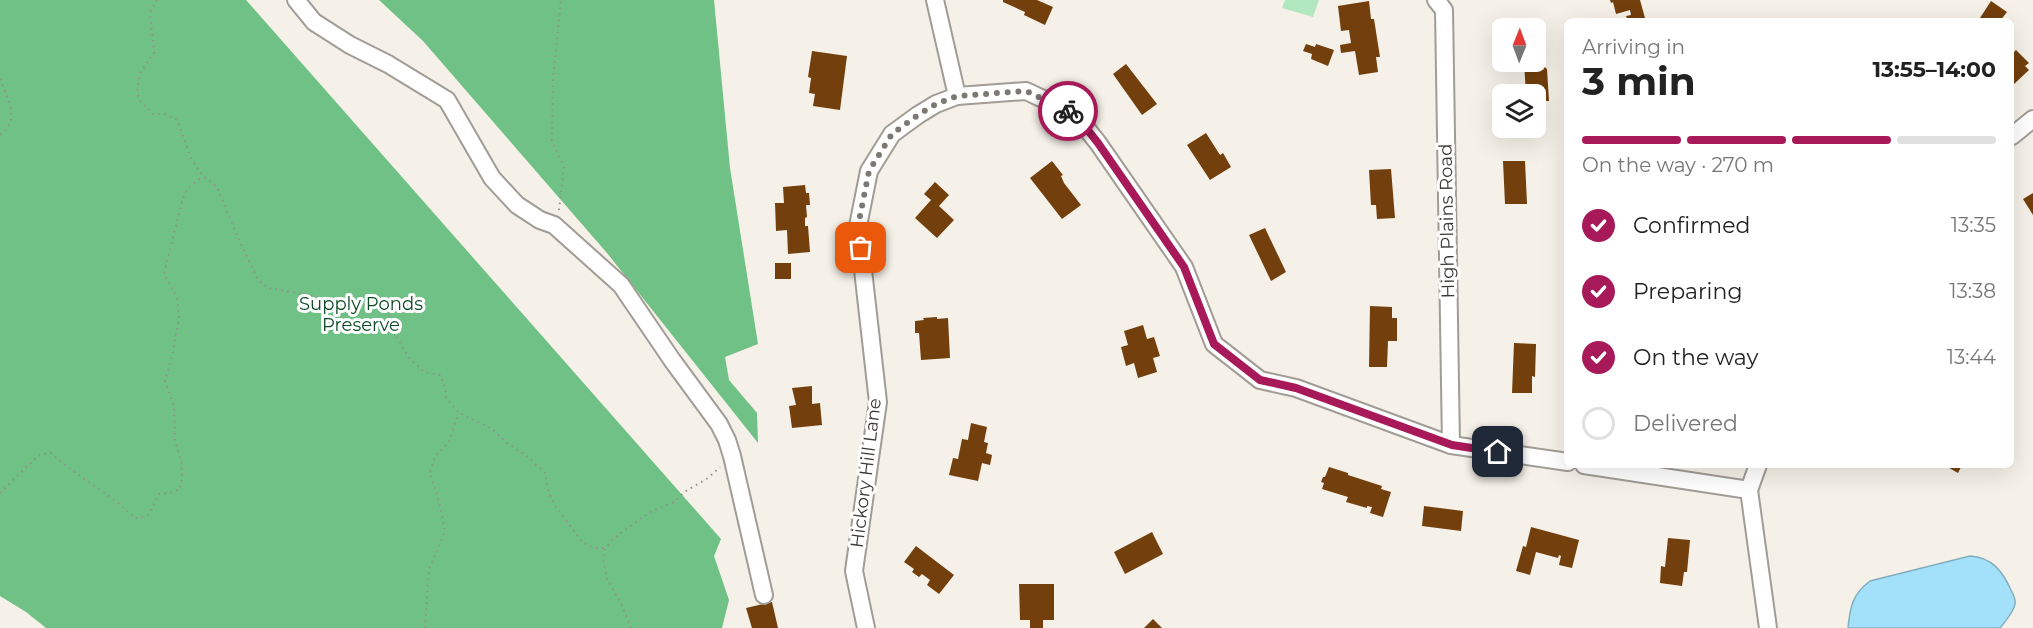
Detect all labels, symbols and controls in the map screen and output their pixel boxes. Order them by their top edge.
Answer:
north arrow [1492,18,1546,72]
map controls [1492,18,1546,138]
text: Arriving in [1582,35,1685,59]
text: 13:55–14:00 [1872,56,1996,83]
text: 3 min [1582,57,1696,105]
courier [1038,81,1098,141]
button: layers [1492,84,1546,138]
icon: bike [1052,95,1085,128]
street label: High Plains Road [1435,143,1459,299]
text: On the way · 270 m [1582,153,1774,177]
icon: check [1582,209,1615,242]
text: Confirmed [1633,212,1750,239]
text: 13:35 [1951,213,1996,237]
pin [835,222,886,273]
icon: bag [844,231,877,264]
icon: check [1582,275,1615,308]
text: Preparing [1633,278,1742,305]
text: 13:38 [1949,279,1996,303]
park label: Supply Ponds Preserve [299,293,423,336]
icon: check [1582,341,1615,374]
text: On the way [1633,344,1758,371]
text: 13:44 [1947,345,1996,369]
street label: Hickory Hill Lane [846,397,886,549]
text: Delivered [1633,410,1738,437]
pin [1472,426,1523,477]
icon: home [1481,435,1514,468]

